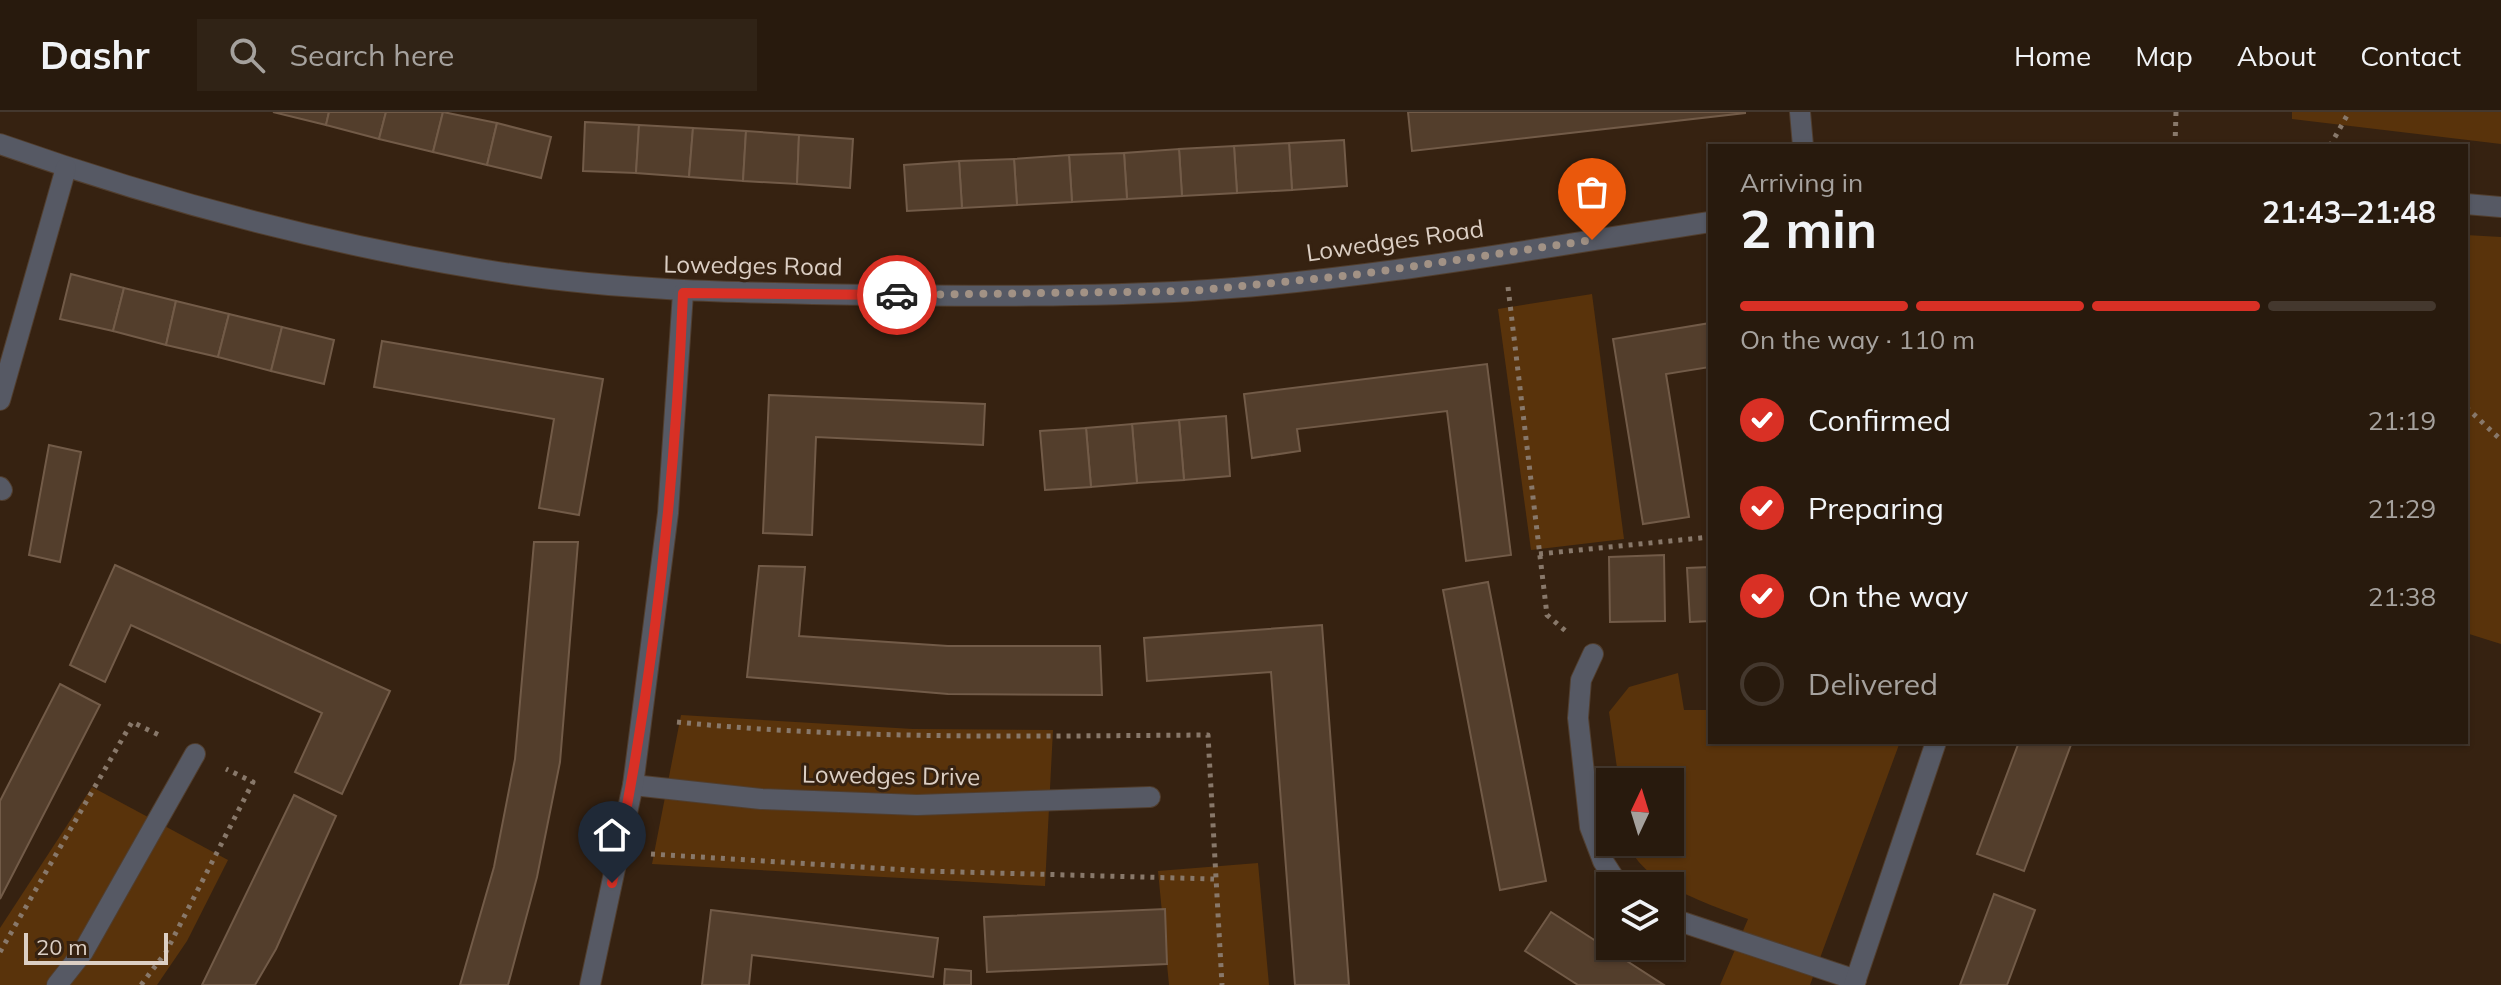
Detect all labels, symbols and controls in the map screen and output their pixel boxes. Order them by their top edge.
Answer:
search box [197,19,757,91]
text: Dashr [40,31,149,79]
icon: search [225,33,269,77]
text: Search here [289,36,454,74]
text: Home [2014,38,2091,73]
text: Map [2135,38,2193,73]
text: About [2237,38,2316,73]
text: Contact [2360,38,2461,73]
pin [1558,158,1626,240]
text: Arriving in [1740,166,1863,199]
icon: bag [1570,170,1614,214]
text: 21:43–21:48 [2262,193,2436,231]
text: 2 min [1740,196,1877,261]
street label: Lowedges Road [1304,213,1486,267]
street label: Lowedges Road [663,248,843,282]
courier [857,255,937,335]
icon: car [875,273,919,317]
text: On the way · 110 m [1740,323,1975,356]
icon: check [1740,398,1784,442]
text: Confirmed [1808,401,1951,439]
text: 21:19 [2368,404,2436,437]
icon: check [1740,486,1784,530]
text: Preparing [1808,489,1944,527]
text: 21:29 [2368,492,2436,525]
icon: check [1740,574,1784,618]
text: On the way [1808,577,1968,615]
text: 21:38 [2368,580,2436,613]
text: Delivered [1808,665,1938,703]
street label: Lowedges Drive [802,758,980,792]
north arrow [1596,768,1684,856]
map controls [1596,768,1684,960]
pin [578,801,646,883]
icon: home [590,813,634,857]
button: layers [1596,872,1684,960]
scale bar [24,929,168,965]
text: 20 m [36,933,87,961]

